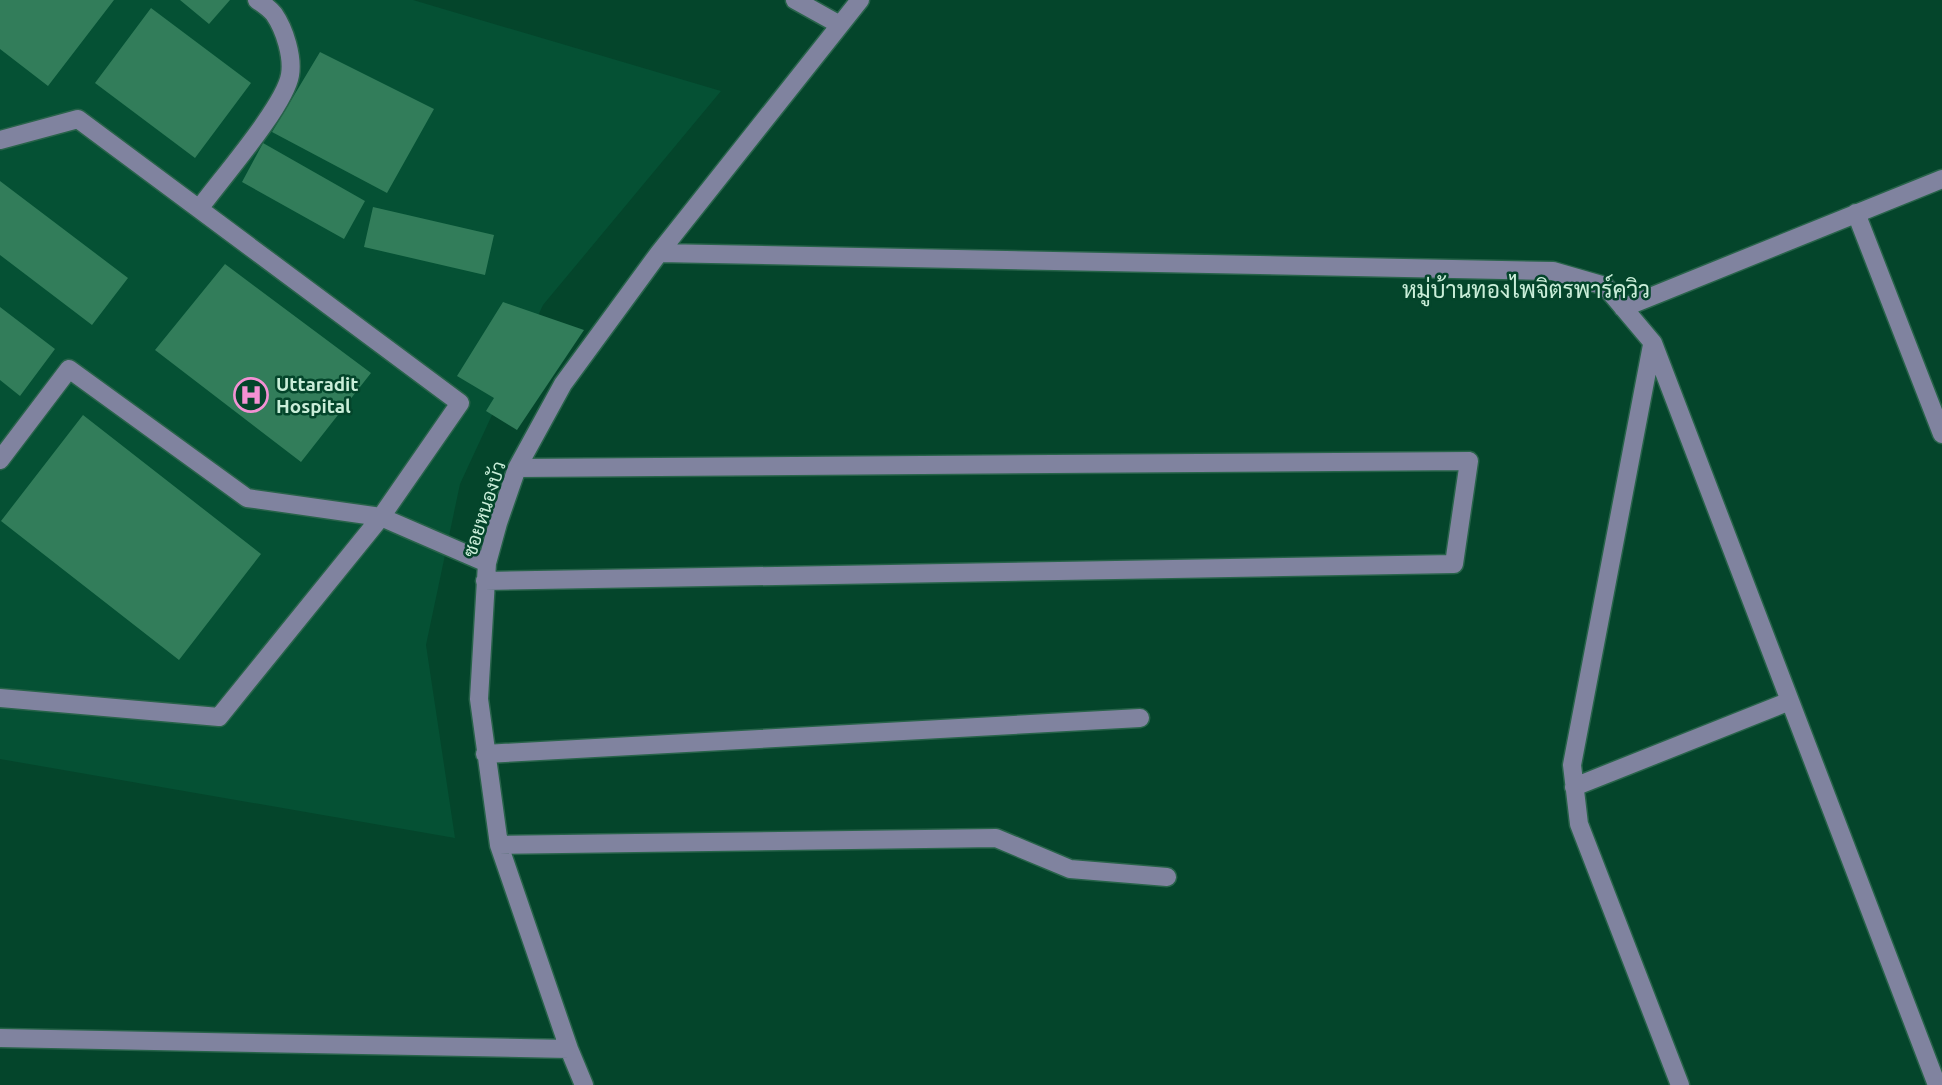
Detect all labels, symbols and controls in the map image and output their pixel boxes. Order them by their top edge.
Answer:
district label: หมู่บ้านทองไพจิตรพาร์ควิว [1402,274,1650,307]
place label: Uttaradit Hospital [276,373,359,417]
hospital icon: Uttaradit Hospital [232,376,270,414]
street label: ซอยหนองบัว [458,458,510,560]

